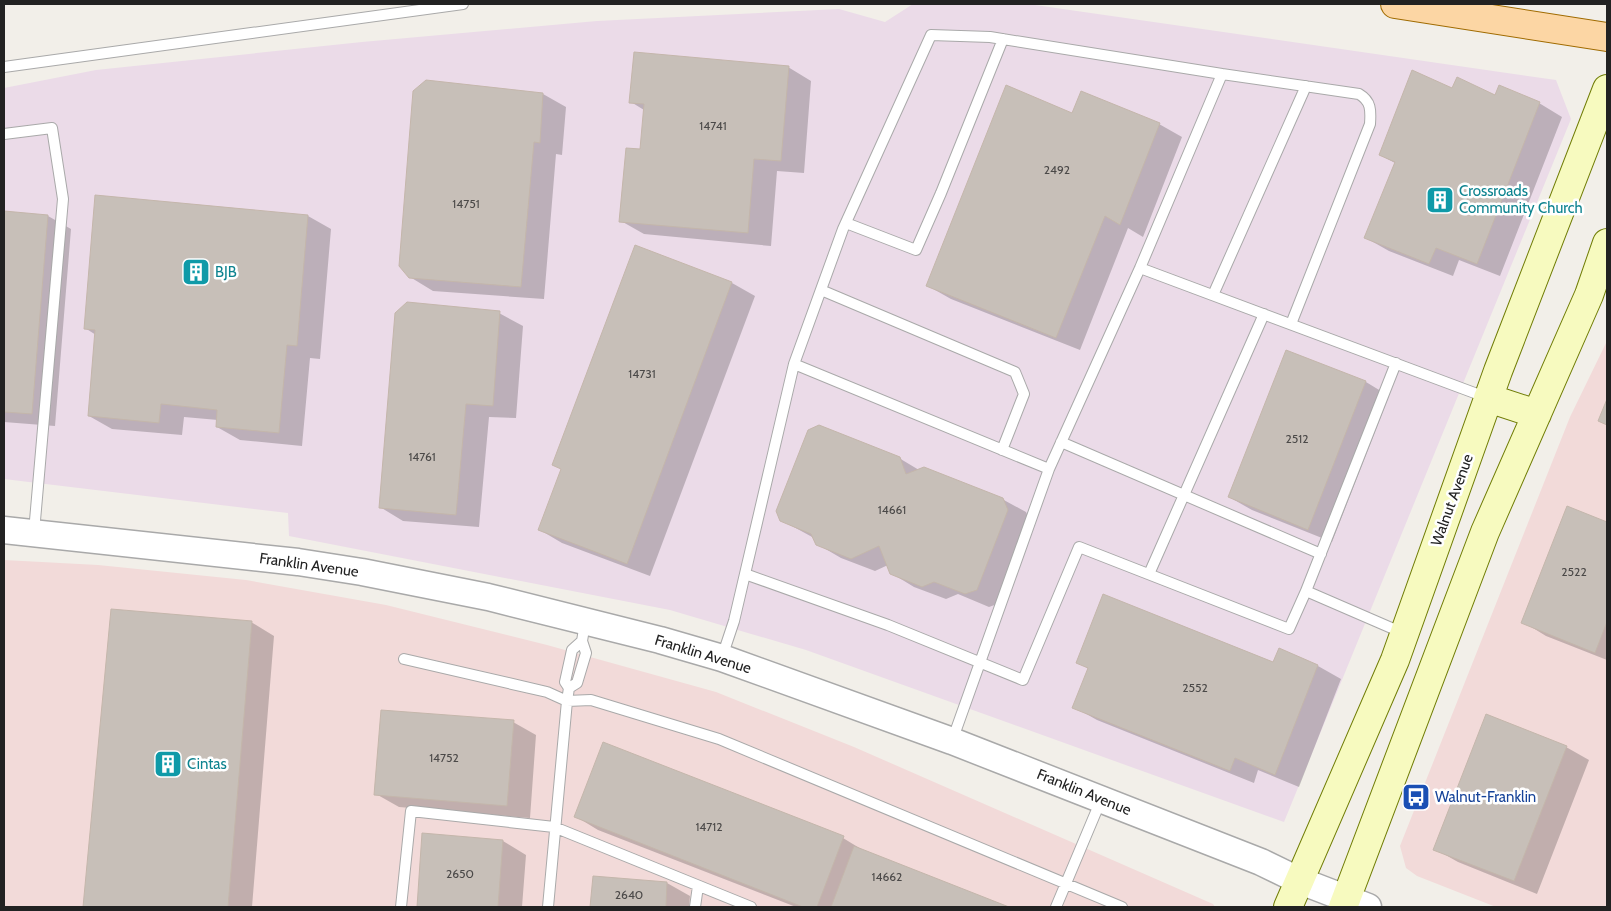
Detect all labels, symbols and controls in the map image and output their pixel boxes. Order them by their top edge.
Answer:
house number: 14741 [699,118,727,133]
house number: 2492 [1044,162,1070,177]
place label: Crossroads Community Church [1459,182,1583,217]
building icon: Crossroads Community Church [1425,185,1455,215]
house number: 14751 [452,196,480,211]
building icon: BJB [181,257,211,287]
place label: BJB [215,263,237,281]
house number: 14731 [628,366,656,381]
house number: 2512 [1286,431,1308,446]
house number: 14761 [408,449,436,464]
street label: Walnut Avenue [1427,451,1477,548]
house number: 14661 [878,502,906,517]
street label: Franklin Avenue [258,549,360,581]
house number: 2522 [1561,564,1587,579]
street label: Franklin Avenue [652,631,754,677]
house number: 2552 [1182,680,1208,695]
building icon: Cintas [153,749,183,779]
house number: 14752 [429,750,459,765]
place label: Cintas [187,755,227,773]
street label: Franklin Avenue [1034,765,1134,819]
bus stop icon: Walnut-Franklin [1401,782,1431,812]
place label: Walnut-Franklin [1435,788,1536,806]
house number: 14712 [695,819,723,834]
house number: 2650 [446,866,474,881]
house number: 14662 [872,869,902,884]
house number: 2640 [615,887,643,902]

